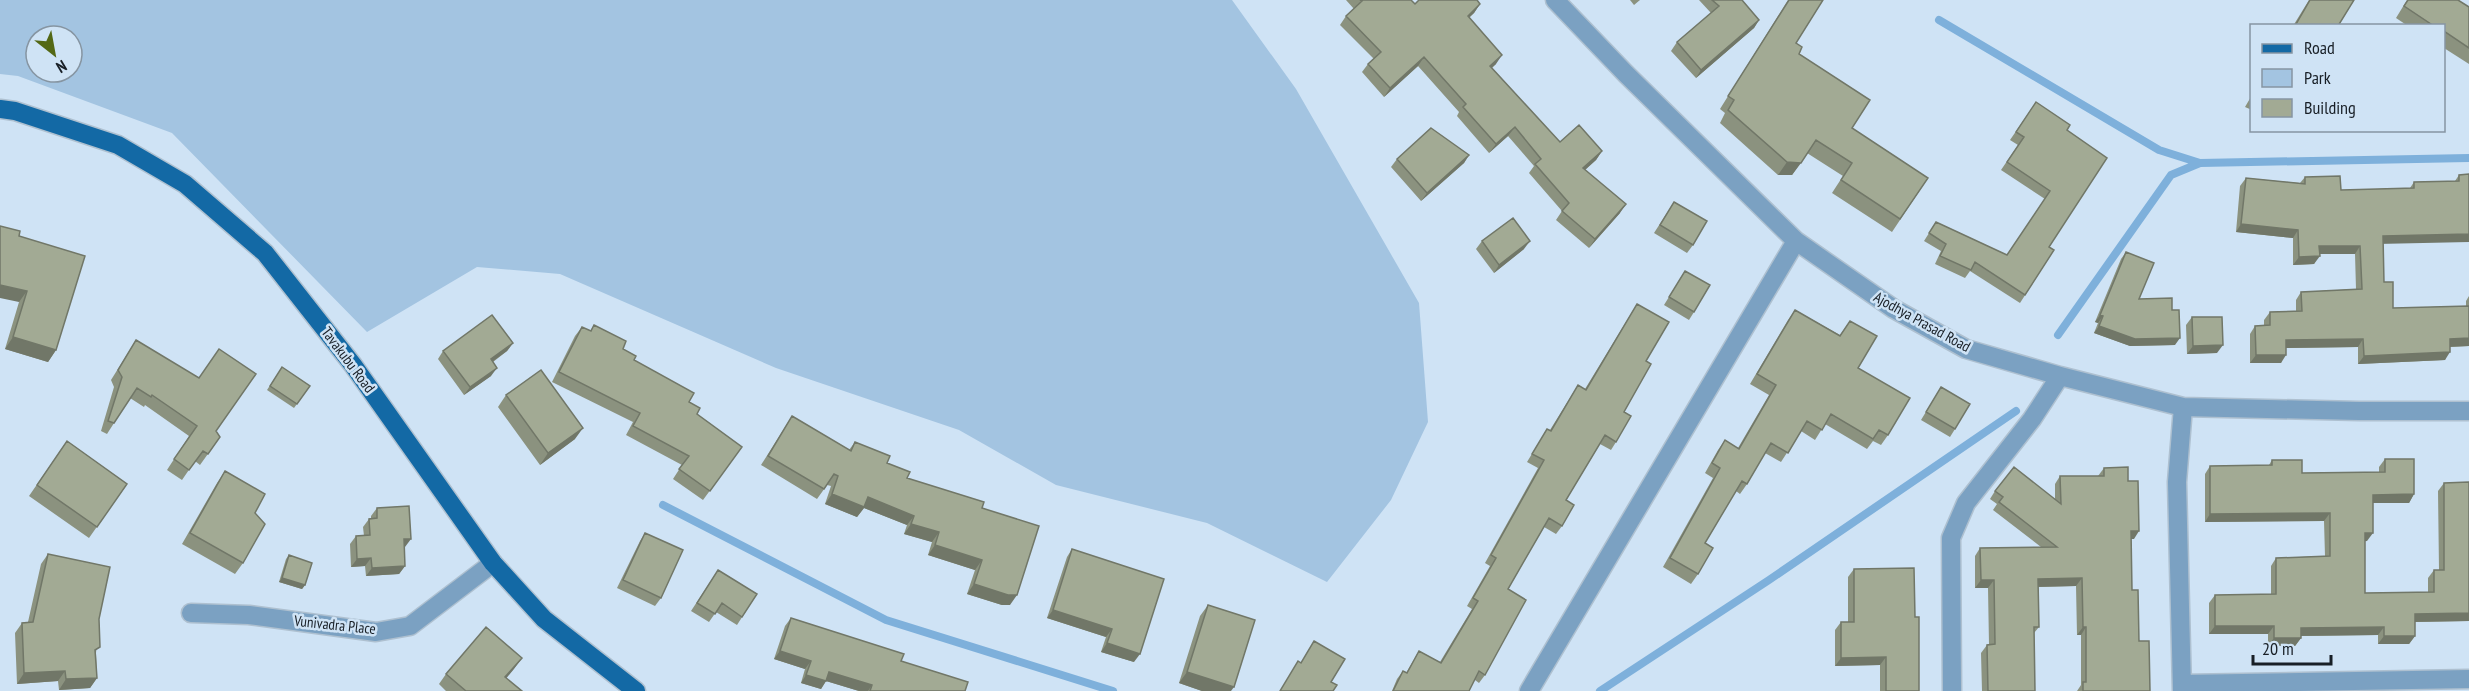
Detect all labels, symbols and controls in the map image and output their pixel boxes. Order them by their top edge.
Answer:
north arrow [24,24,84,84]
legend [2250,24,2445,132]
text: Road [2304,36,2335,59]
text: N [53,56,71,78]
text: Park [2304,66,2331,89]
text: Building [2304,96,2356,119]
street label: Ajodhya Prasad Road [1871,287,1974,356]
street label: Tavakubu Road [318,323,379,396]
street label: Vunivadra Place [292,611,377,638]
scale bar [2253,628,2331,666]
text: 20 m [2262,637,2294,660]

